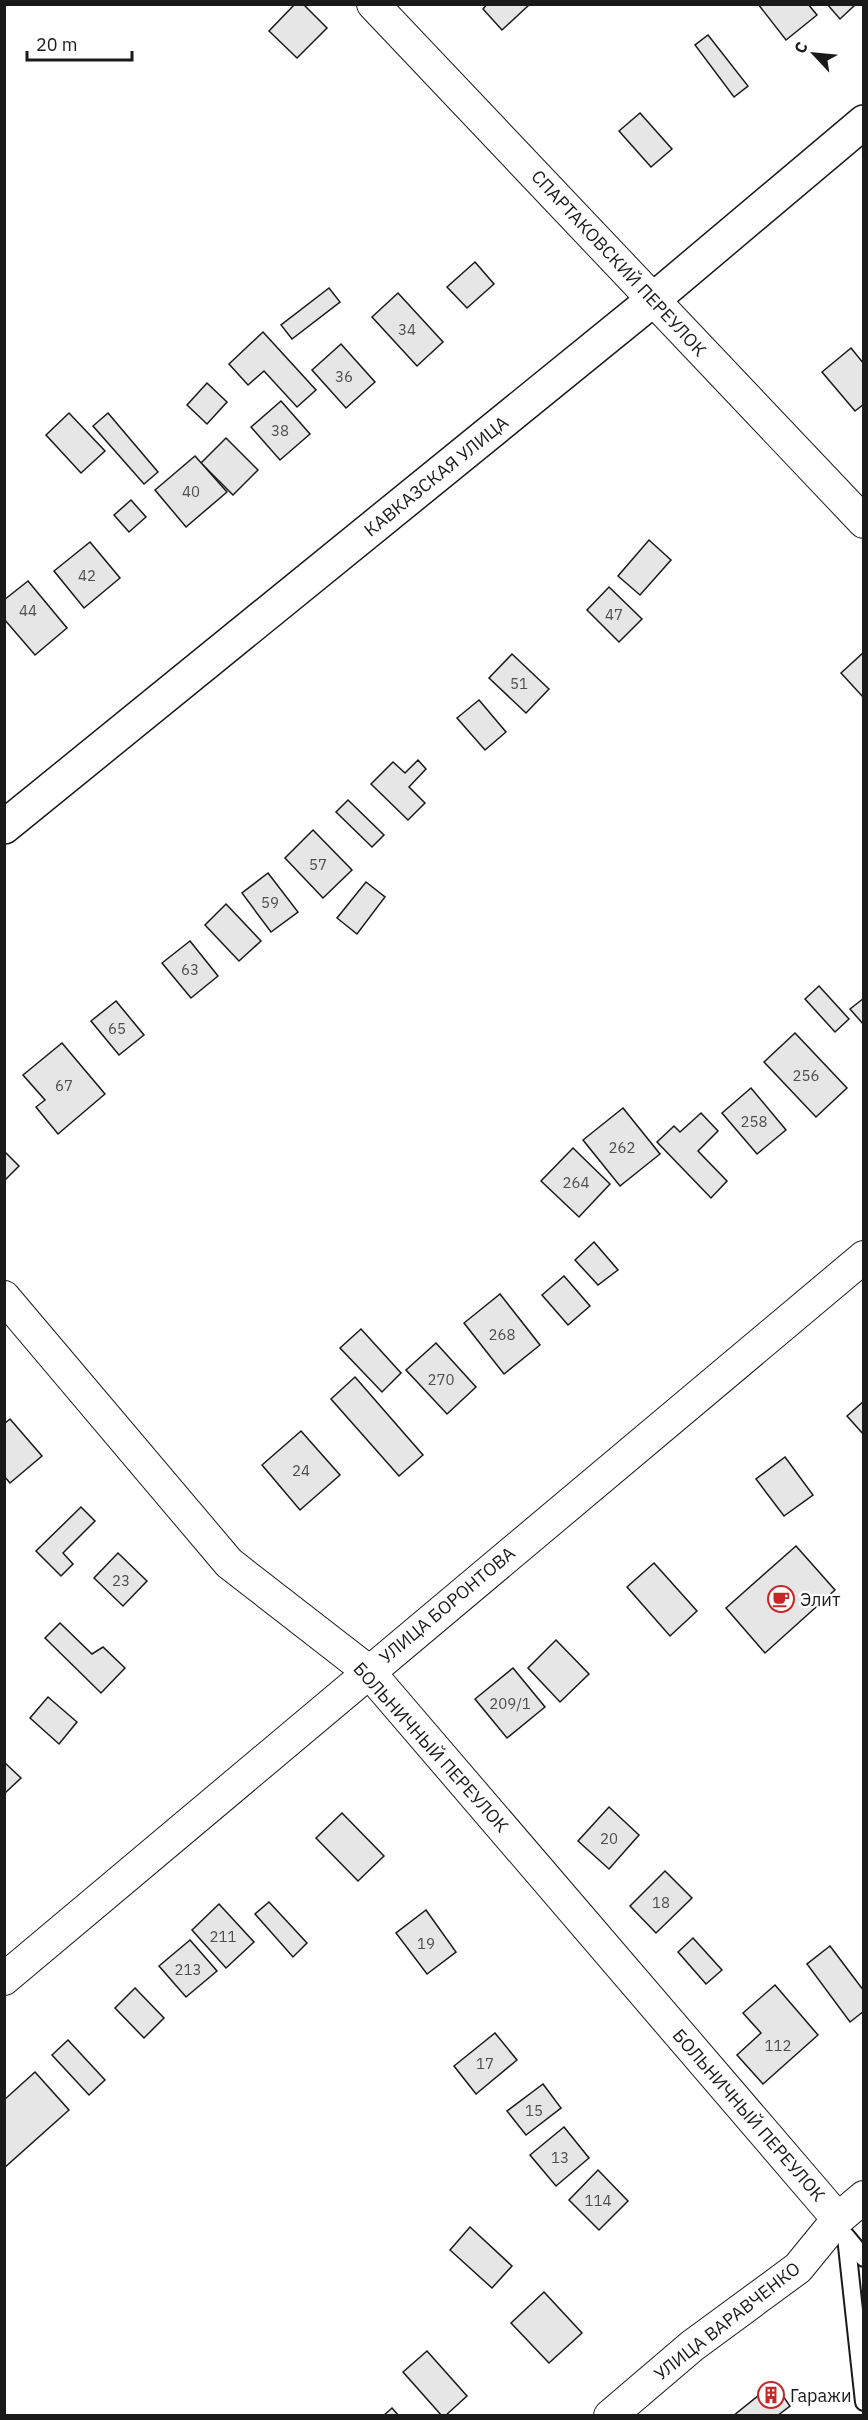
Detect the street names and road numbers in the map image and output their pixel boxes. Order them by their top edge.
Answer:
street label: СПАРТАКОВСКИЙ ПЕРЕУЛОК [526,165,712,361]
street label: КАВКАЗСКАЯ УЛИЦА [359,410,513,541]
street label: УЛИЦА БОРОНТОВА [374,1541,520,1668]
street label: БОЛЬНИЧНЫЙ ПЕРЕУЛОК [348,1657,514,1837]
street label: БОЛЬНИЧНЫЙ ПЕРЕУЛОК [668,2024,830,2206]
street label: УЛИЦА ВАРАВЧЕНКО [649,2257,805,2385]

